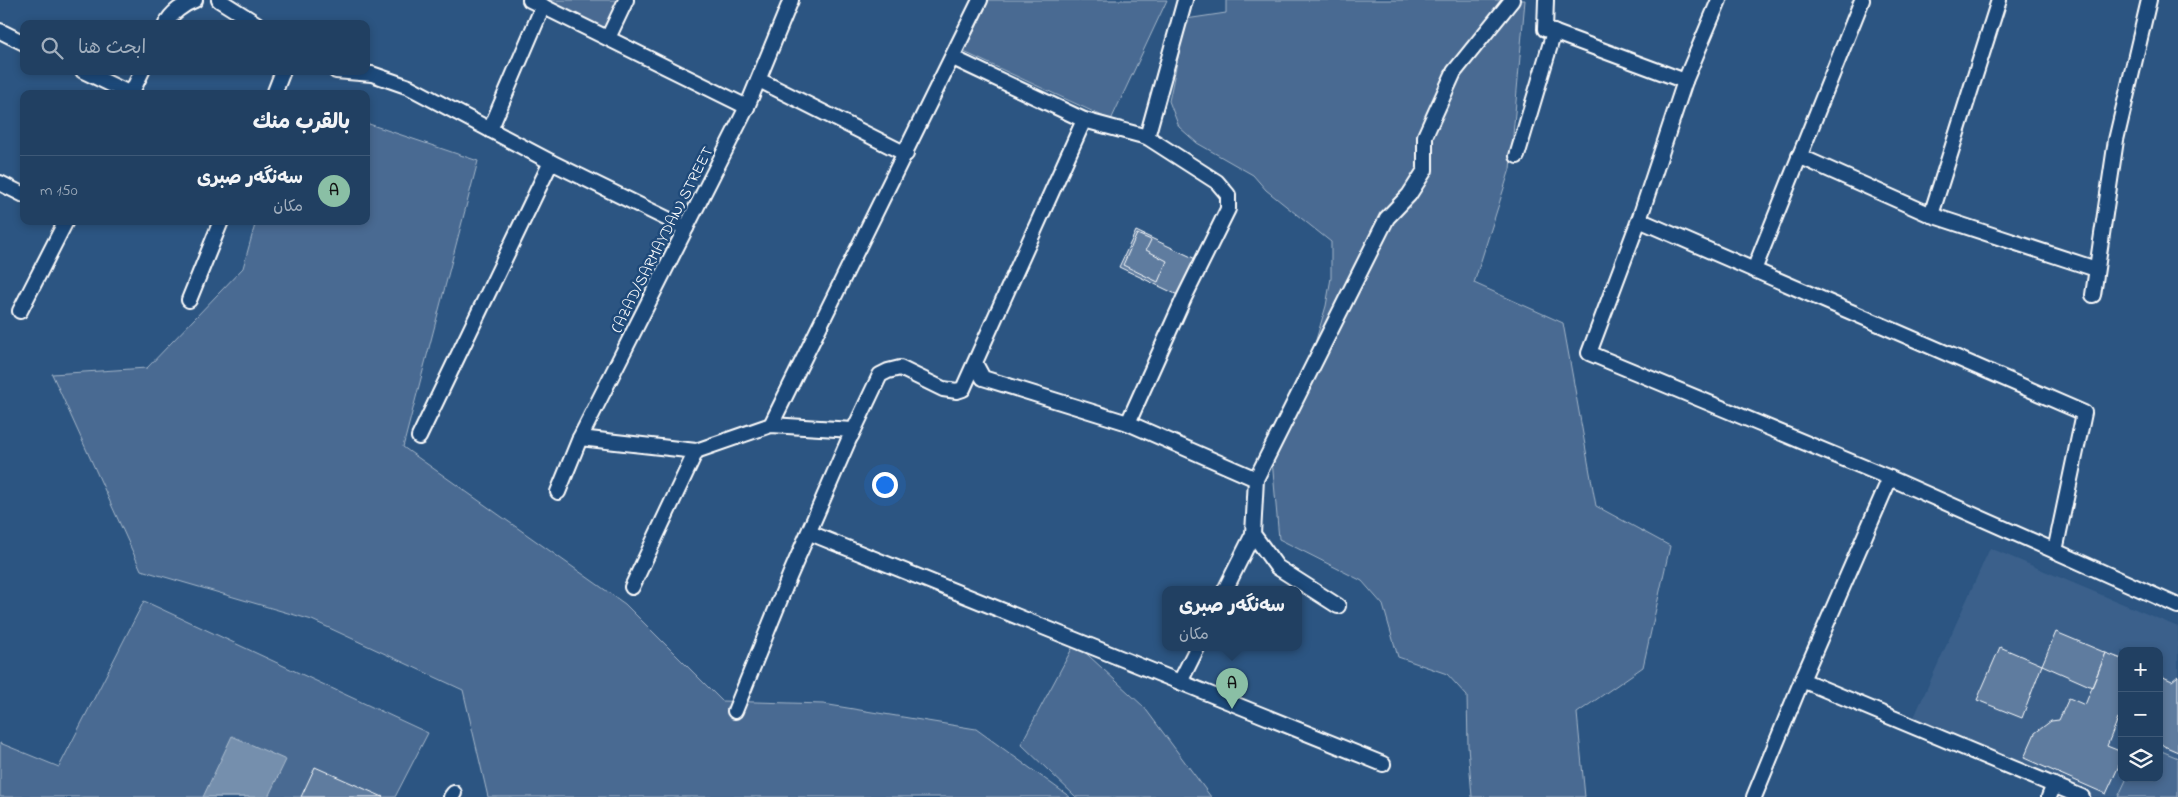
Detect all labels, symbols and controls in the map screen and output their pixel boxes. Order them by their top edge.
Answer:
search box [20,20,370,75]
icon: search [38,34,66,62]
text: ابحث هنا [78,35,146,62]
text: بالقرب منك [253,108,350,138]
street label: (AZAD/SARMAYDAN) STREET [605,143,720,337]
text: سەنگەر صبری [197,165,303,192]
text: 150 m [40,179,78,203]
text: A [329,179,339,203]
text: مكان [273,195,303,219]
your location [872,472,898,498]
popup [1162,586,1302,651]
text: سەنگەر صبری [1179,593,1285,620]
text: مكان [1179,623,1209,647]
map controls [2118,647,2163,782]
button: + [2118,647,2163,692]
pin: A [1216,668,1248,709]
button: − [2118,692,2163,737]
button: layers [2118,737,2163,782]

